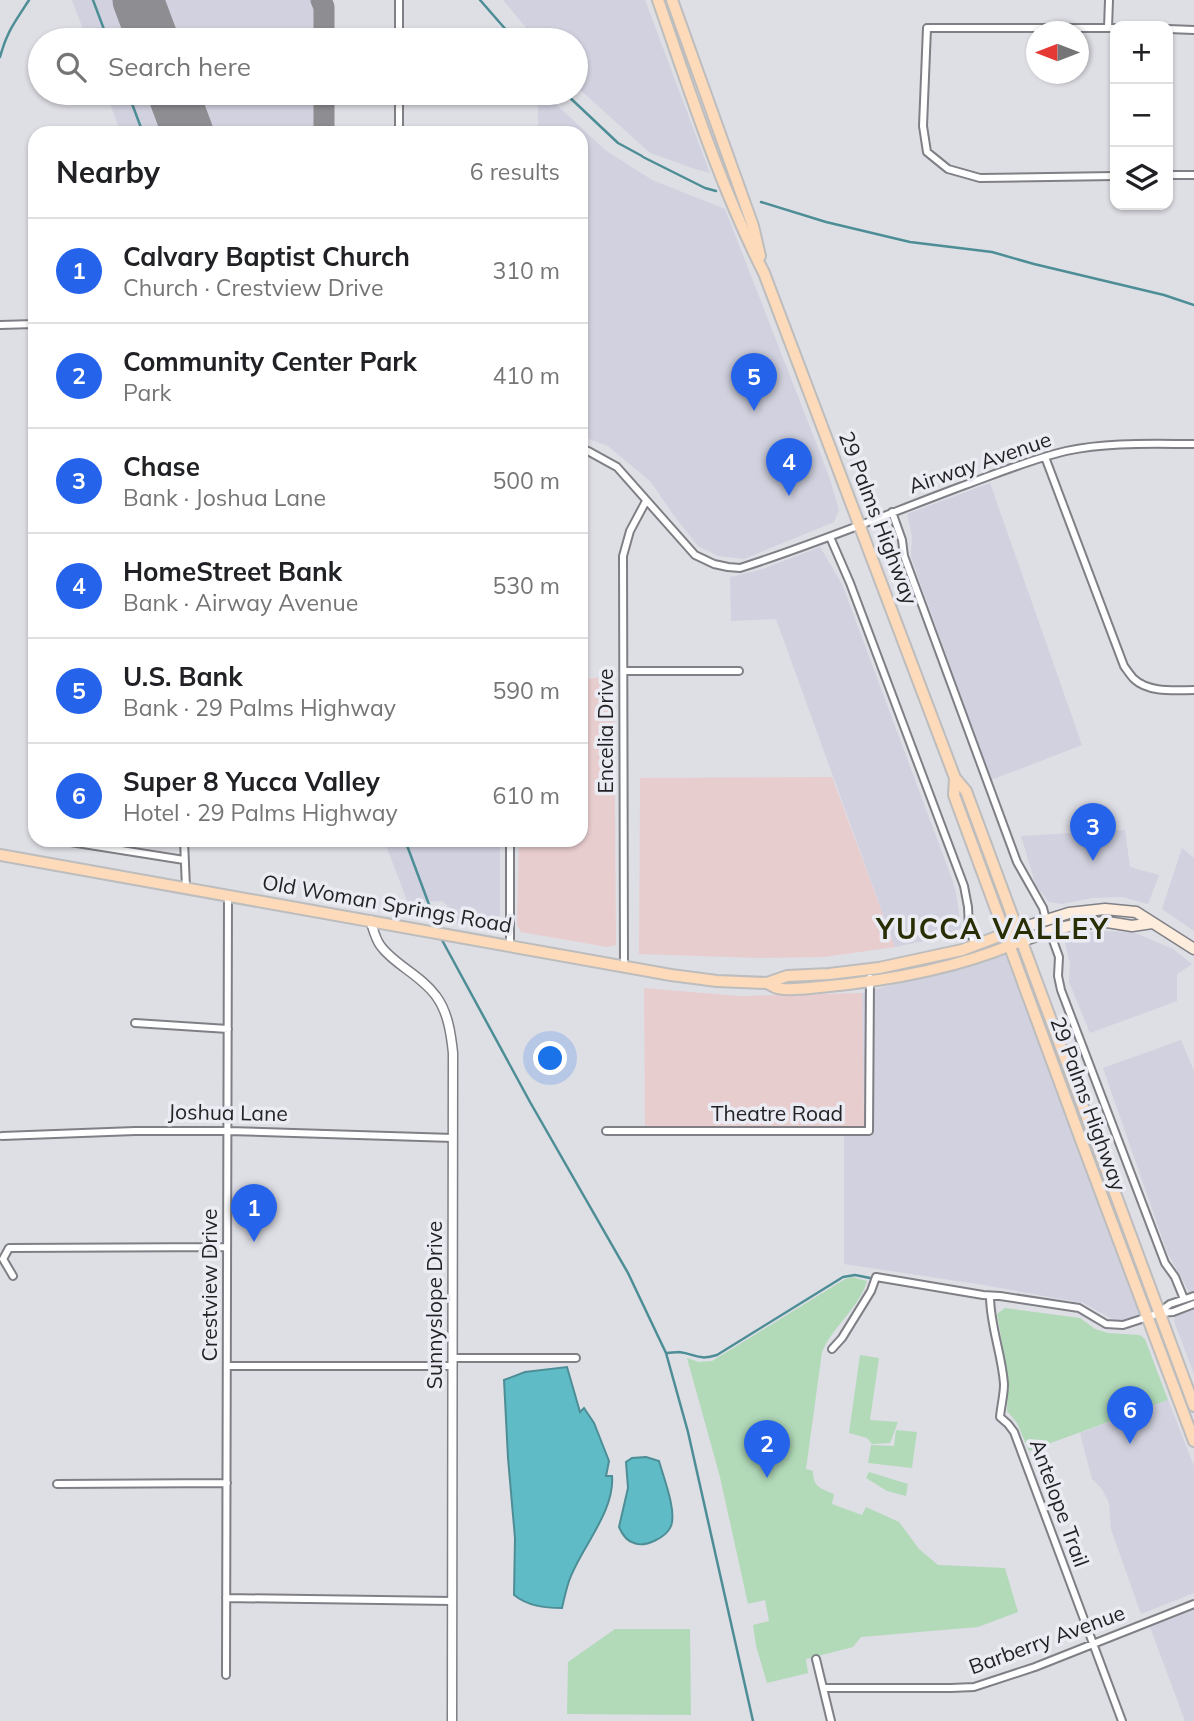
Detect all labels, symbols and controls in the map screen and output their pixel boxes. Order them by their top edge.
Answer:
north arrow [1026,21,1089,84]
map controls [1110,21,1173,210]
button: + [1110,21,1173,84]
search box [28,28,588,105]
icon: search [52,48,90,86]
text: Search here [108,50,251,83]
button: − [1110,84,1173,147]
button: layers [1110,147,1173,210]
text: Nearby [56,153,160,191]
text: 6 results [470,157,560,186]
text: Calvary Baptist Church [123,240,410,273]
text: 1 [72,256,86,285]
text: 310 m [492,256,560,285]
text: Church · Crestview Drive [123,273,383,302]
text: Community Center Park [123,345,417,378]
pin: 5 [731,353,777,411]
text: 2 [72,361,86,390]
text: 410 m [492,361,560,390]
text: Park [123,378,171,407]
street label: Airway Avenue [905,426,1054,499]
street label: 29 Palms Highway [834,427,924,608]
pin: 4 [766,438,812,496]
text: Chase [123,450,200,483]
text: 3 [72,466,86,495]
text: 500 m [492,466,560,495]
text: Bank · Joshua Lane [123,483,326,512]
text: HomeStreet Bank [123,555,342,588]
text: 4 [72,571,86,600]
text: 530 m [492,571,560,600]
text: Bank · Airway Avenue [123,588,358,617]
text: U.S. Bank [123,660,243,693]
street label: Encelia Drive [592,668,618,794]
text: 5 [72,676,86,705]
text: 590 m [492,676,560,705]
text: Bank · 29 Palms Highway [123,693,396,722]
text: Super 8 Yucca Valley [123,765,380,798]
text: 6 [72,781,86,810]
text: 610 m [492,781,560,810]
text: Hotel · 29 Palms Highway [123,798,398,827]
pin: 3 [1070,803,1116,861]
street label: Old Woman Springs Road [260,868,514,938]
district label: YUCCA VALLEY [875,911,1110,946]
street label: 29 Palms Highway [1045,1013,1133,1194]
your location [533,1041,567,1075]
street label: Joshua Lane [168,1098,288,1126]
street label: Theatre Road [711,1100,843,1126]
pin: 1 [231,1184,277,1242]
street label: Crestview Drive [196,1209,222,1361]
street label: Sunnyslope Drive [421,1221,447,1389]
pin: 6 [1107,1386,1153,1444]
pin: 2 [744,1420,790,1478]
street label: Antelope Trail [1025,1435,1095,1570]
street label: Barberry Avenue [965,1599,1128,1679]

